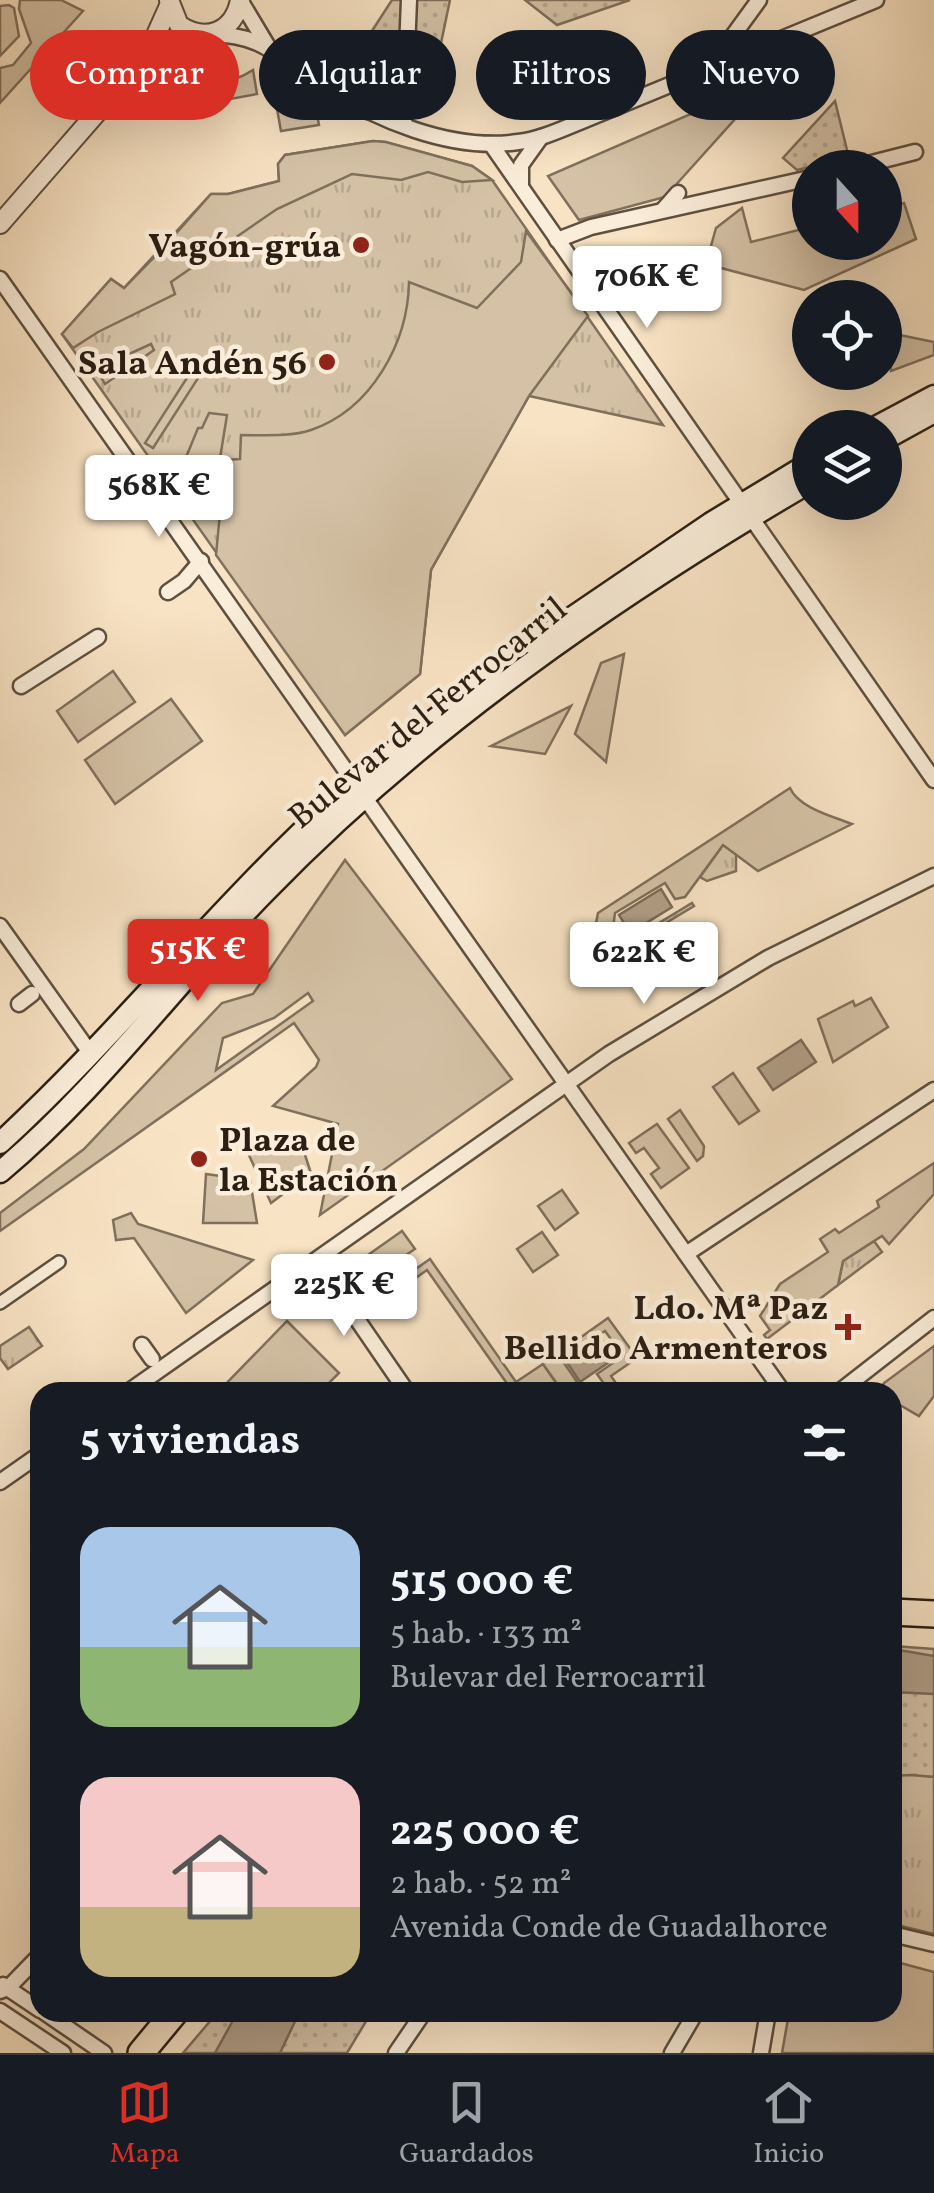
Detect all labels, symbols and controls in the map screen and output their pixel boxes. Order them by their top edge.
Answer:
chip: Comprar [30,30,239,120]
chip: Alquilar [259,30,456,120]
chip: Filtros [476,30,646,120]
chip: Nuevo [666,30,835,120]
north arrow [792,150,902,260]
map controls [792,150,902,520]
place label: Vagón-grúa [148,224,341,272]
marker: Vagón-grúa [350,234,372,256]
pin: 706K € [566,246,728,331]
text: 706K € [595,256,699,300]
button: locate [792,280,902,390]
place label: Sala Andén 56 [78,341,307,389]
marker: Sala Andén 56 [316,351,338,373]
button: layers [792,410,902,520]
pin: 568K € [78,455,240,540]
text: 568K € [107,465,211,509]
street label: Bulevar del Ferrocarril [280,587,578,842]
pin: 515K € [117,919,279,1004]
pin: 622K € [563,922,725,1007]
text: 515K € [150,929,246,973]
text: 622K € [592,932,696,976]
place label: Plaza de la Estación [219,1118,398,1206]
marker: Plaza de la Estación [188,1148,210,1170]
pin: 225K € [263,1254,425,1339]
text: 225K € [293,1264,395,1308]
place label: Ldo. Mª Paz Bellido Armenteros [504,1286,828,1374]
marker: Ldo. Mª Paz Bellido Armenteros [837,1316,859,1338]
text: 5 viviendas [80,1413,300,1472]
icon: filters [797,1415,852,1470]
text: 515 000 € [390,1554,573,1613]
icon: home [160,1567,280,1687]
text: 5 hab. · 133 m² [390,1613,582,1657]
text: Bulevar del Ferrocarril [390,1657,706,1701]
text: 225 000 € [390,1804,580,1863]
icon: home [160,1817,280,1937]
text: 2 hab. · 52 m² [390,1863,572,1907]
text: Avenida Conde de Guadalhorce [390,1907,828,1951]
tab: Mapa [110,2075,180,2174]
tab: Guardados [399,2075,534,2174]
tab: Inicio [753,2075,824,2174]

